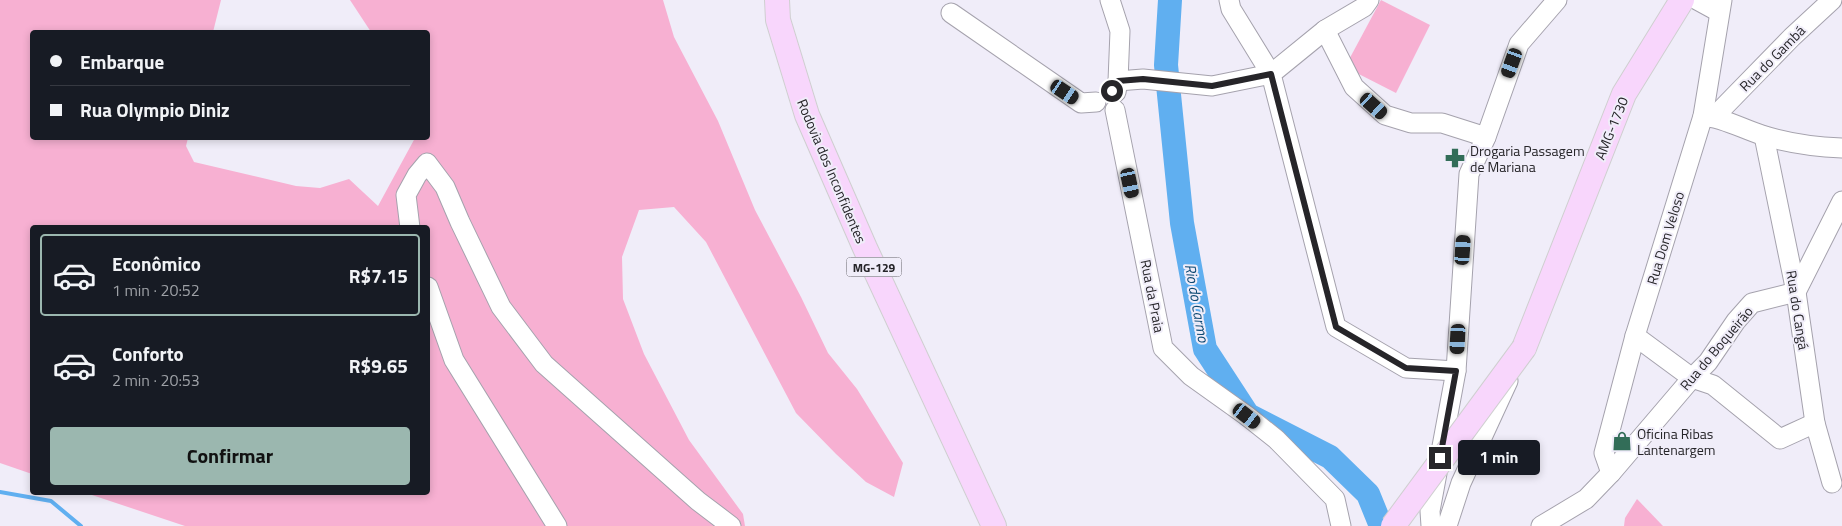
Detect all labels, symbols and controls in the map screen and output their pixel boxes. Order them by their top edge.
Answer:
street label: Rua do Gambá [1734,20,1810,96]
car [1499,46,1524,80]
text: Embarque [80,47,164,76]
car [1048,77,1081,107]
route start [1101,80,1123,102]
car [1357,90,1390,122]
street label: AMG-1730 [1589,93,1633,163]
text: Rua Olympio Diniz [80,95,230,124]
street label: Rodovia dos Inconfidentes [792,96,872,246]
place label: Drogaria Passagem de Mariana [1470,140,1585,177]
pharmacy icon: Drogaria Passagem de Mariana [1444,147,1466,169]
car [1119,167,1140,199]
street label: Rua Dom Veloso [1641,189,1689,287]
car [1454,235,1471,265]
text: Econômico [112,249,201,278]
icon: car [52,253,97,298]
road number: MG-129 [846,258,902,276]
street label: Rua da Praia [1136,258,1170,334]
text: R$7.15 [349,261,408,290]
water label: Rio do Carmo [1179,262,1215,345]
street label: Rua do Cangá [1781,269,1815,351]
text: 1 min · 20:52 [112,278,200,302]
street label: Rua do Boqueirão [1674,301,1758,395]
car [1449,324,1466,354]
text: Conforto [112,339,184,368]
icon: car [52,343,97,388]
text: R$9.65 [349,351,408,380]
text: 2 min · 20:53 [112,368,200,392]
car [1230,401,1263,431]
place label: Oficina Ribas Lantenargem [1637,423,1715,460]
button: Confirmar [50,427,410,485]
shop icon: Oficina Ribas Lantenargem [1611,430,1633,452]
callout: 1 min [1458,440,1540,476]
text: 1 min [1480,445,1518,469]
route end [1429,447,1451,469]

